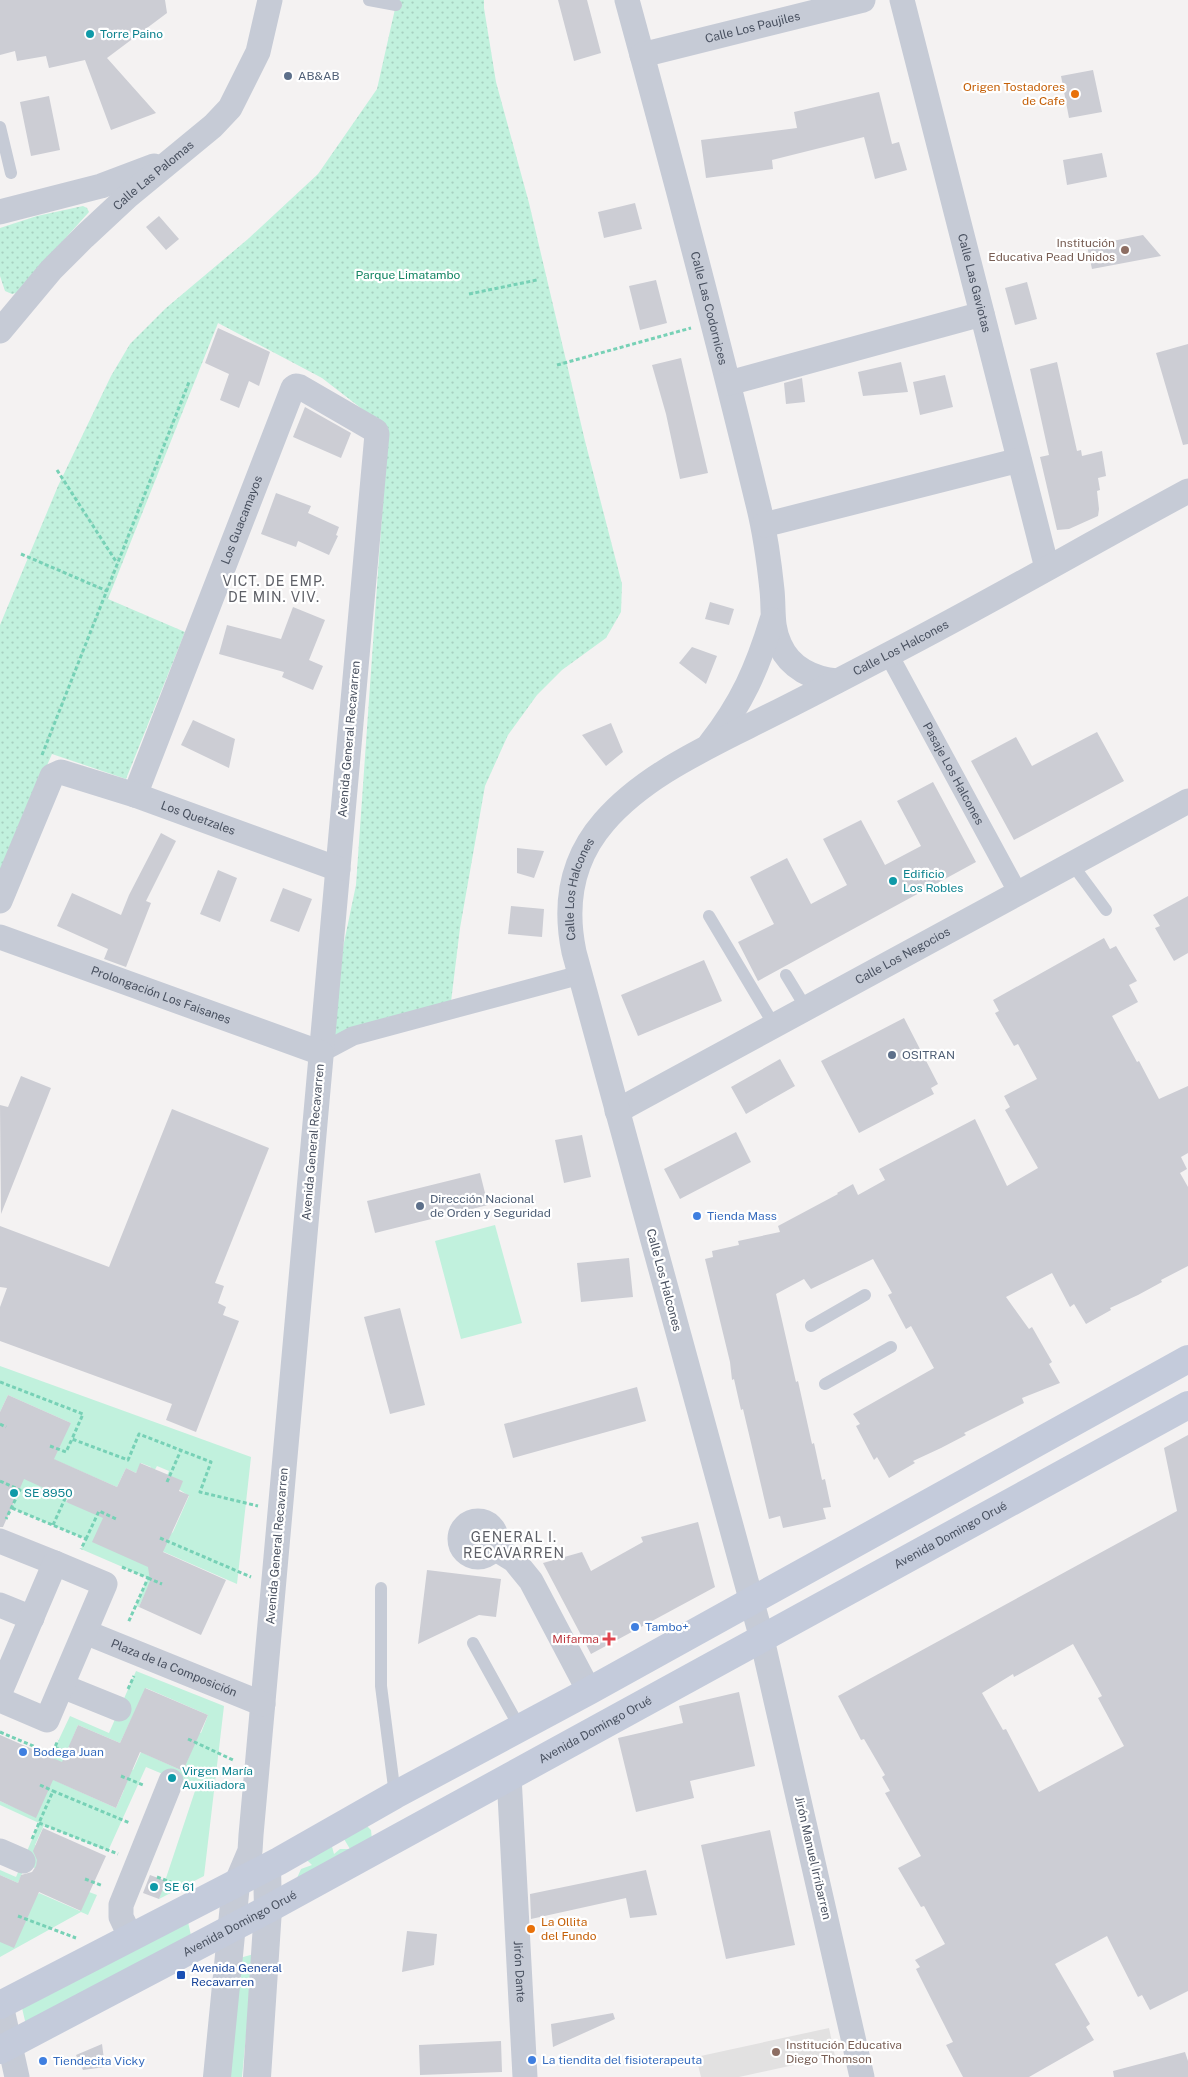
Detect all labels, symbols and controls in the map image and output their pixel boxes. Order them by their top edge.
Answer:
street label: Calle Los Paujiles [704,9,802,46]
place label: Torre Paino [100,27,163,41]
marker: Torre Paino [84,28,96,40]
place label: AB&AB [298,69,340,83]
marker: AB&AB [282,70,294,82]
place label: Origen Tostadores de Cafe [963,80,1065,108]
marker: Origen Tostadores de Cafe [1069,88,1081,100]
street label: Calle Las Palomas [110,138,197,213]
street label: Calle Las Gaviotas [955,232,994,334]
place label: Institución Educativa Pead Unidos [988,236,1115,264]
marker: Institución Educativa Pead Unidos [1119,244,1131,256]
street label: Calle Las Codornices [688,250,730,366]
park label: Parque Limatambo [356,268,461,282]
street label: Los Guacamayos [218,474,265,566]
district label: VICT. DE EMP. DE MIN. VIV. [222,573,326,605]
street label: Calle Los Halcones [851,617,951,679]
street label: Avenida General Recavarren [335,660,363,818]
street label: Pasaje Los Halcones [920,720,987,827]
street label: Los Quetzales [159,798,237,838]
street label: Calle Los Halcones [563,835,597,942]
place label: Edificio Los Robles [903,867,963,895]
marker: Edificio Los Robles [887,875,899,887]
street label: Calle Los Negocios [853,925,952,987]
street label: Prolongación Los Faisanes [89,963,233,1027]
place label: OSITRAN [902,1048,955,1062]
marker: OSITRAN [886,1049,898,1061]
street label: Avenida General Recavarren [299,1063,327,1221]
place label: Dirección Nacional de Orden y Seguridad [430,1192,551,1220]
marker: Dirección Nacional de Orden y Seguridad [414,1200,426,1212]
place label: Tienda Mass [707,1209,777,1223]
marker: Tienda Mass [691,1210,703,1222]
street label: Calle Los Halcones [644,1227,684,1333]
street label: Avenida General Recavarren [263,1467,291,1625]
place label: SE 8950 [24,1486,73,1500]
marker: SE 8950 [8,1487,20,1499]
street label: Avenida Domingo Orué [891,1498,1010,1572]
district label: GENERAL I. RECAVARREN [463,1529,565,1561]
place label: Tambo+ [645,1620,689,1634]
marker: Tambo+ [629,1621,641,1633]
place label: Mifarma [552,1632,599,1646]
marker: Mifarma [603,1633,615,1645]
street label: Plaza de la Composición [109,1636,239,1700]
street label: Avenida Domingo Orué [536,1693,654,1766]
place label: Bodega Juan [33,1745,104,1759]
marker: Bodega Juan [17,1746,29,1758]
place label: Virgen María Auxiliadora [182,1764,253,1792]
marker: Virgen María Auxiliadora [166,1772,178,1784]
street label: Jirón Manuel Irribarren [792,1795,834,1921]
place label: SE 61 [164,1880,195,1894]
marker: SE 61 [148,1881,160,1893]
street label: Avenida Domingo Orué [180,1888,299,1960]
place label: La Ollita del Fundo [541,1915,597,1943]
marker: La Ollita del Fundo [525,1923,537,1935]
street label: Jirón Dante [511,1940,528,2003]
place label: Avenida General Recavarren [191,1961,283,1989]
marker: Avenida General Recavarren [175,1969,187,1981]
place label: Institución Educativa Diego Thomson [786,2038,902,2066]
marker: Institución Educativa Diego Thomson [770,2046,782,2058]
place label: La tiendita del fisioterapeuta [542,2053,702,2067]
place label: Tiendecita Vicky [53,2054,145,2068]
marker: La tiendita del fisioterapeuta [526,2054,538,2066]
marker: Tiendecita Vicky [37,2055,49,2067]

